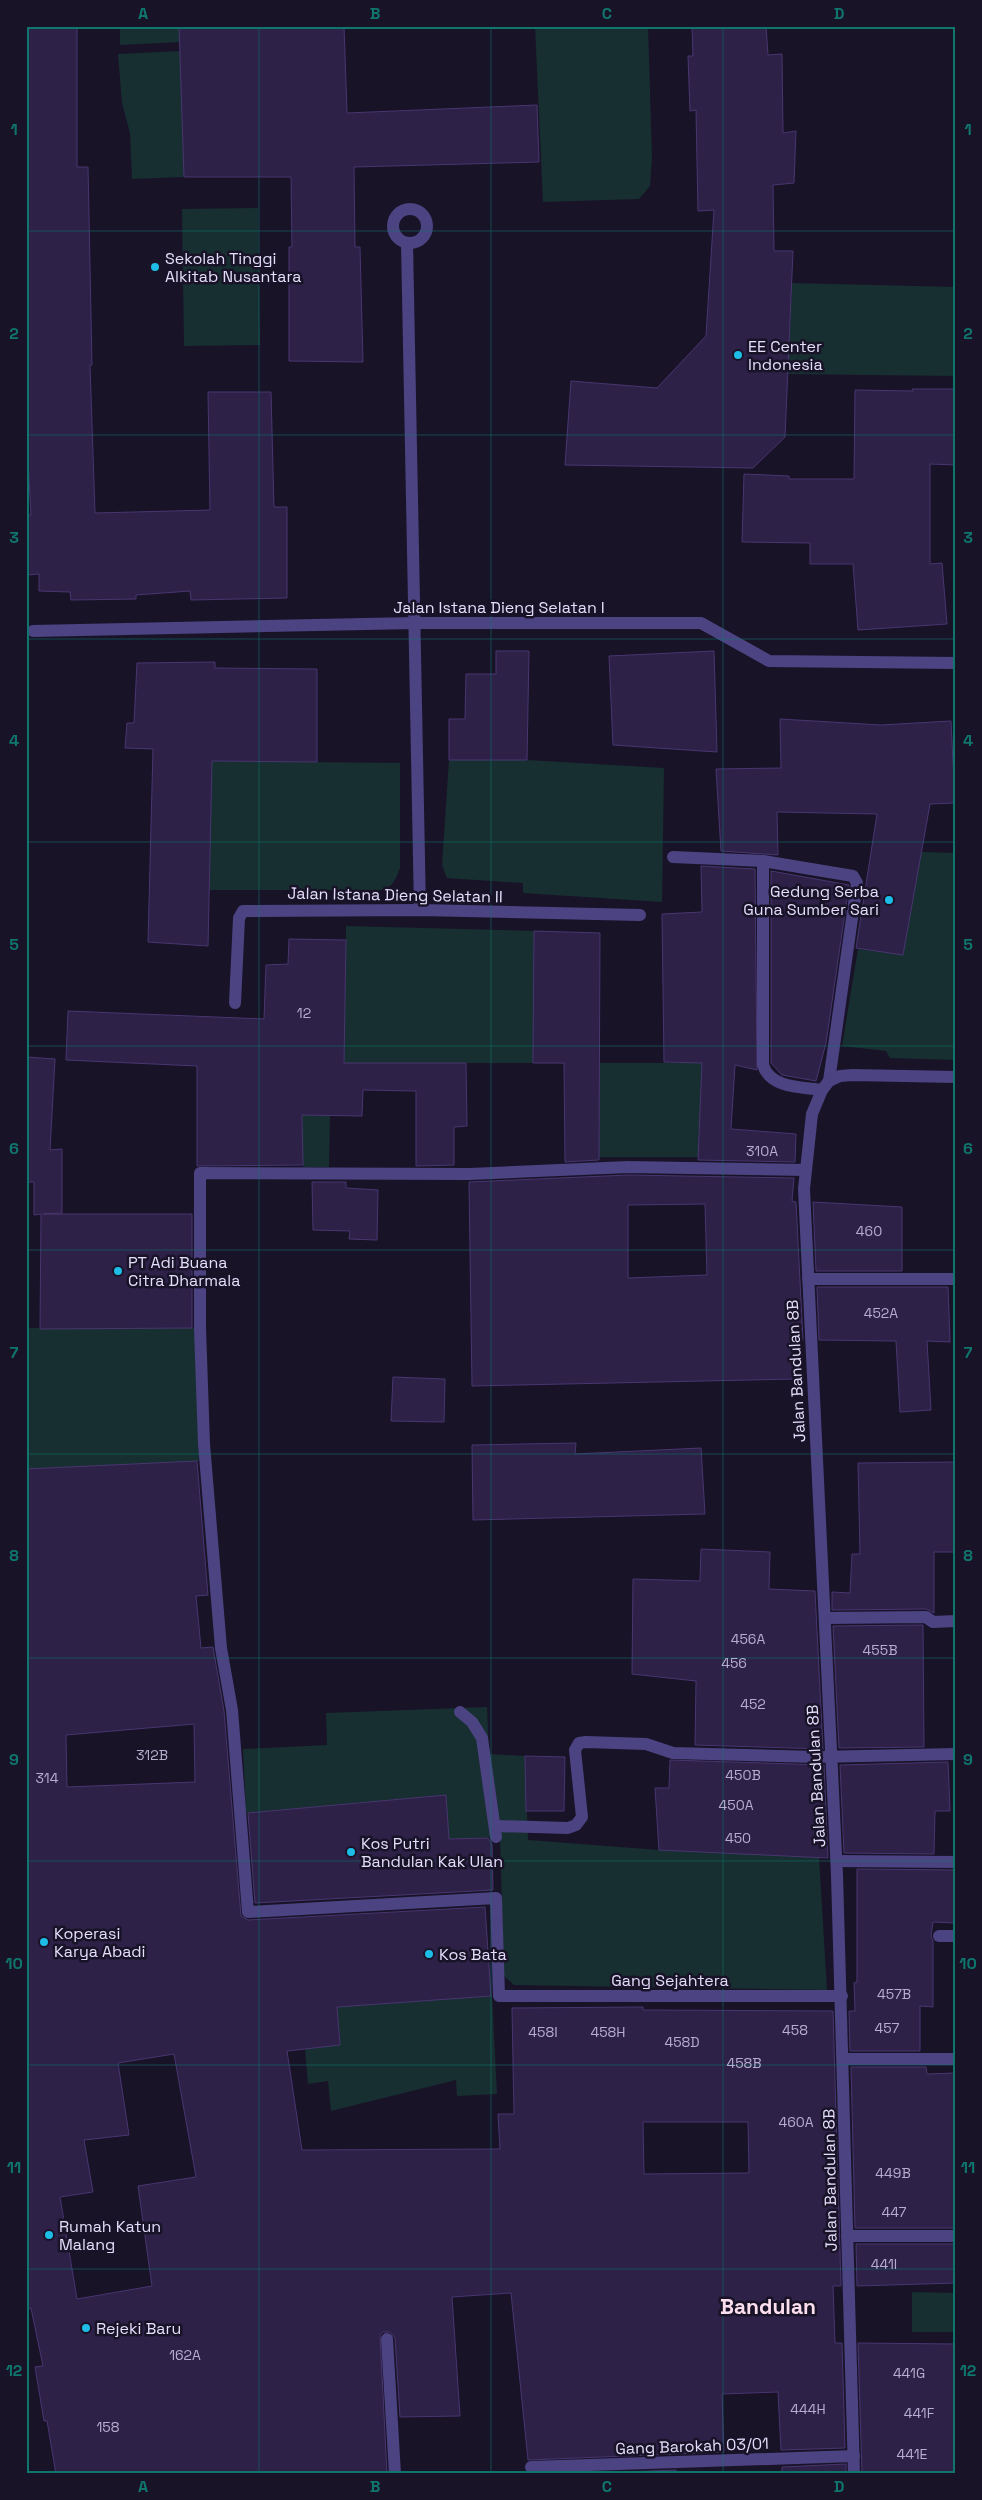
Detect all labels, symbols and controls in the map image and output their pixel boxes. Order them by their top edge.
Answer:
text: A [138,3,148,24]
text: B [370,3,380,24]
text: C [602,3,612,24]
text: D [834,3,844,24]
text: 1 [10,119,18,140]
text: 1 [964,119,972,140]
place label: Sekolah Tinggi Alkitab Nusantara [165,248,302,287]
marker: Sekolah Tinggi Alkitab Nusantara [149,261,161,273]
text: 2 [9,323,19,344]
text: 2 [963,323,973,344]
place label: EE Center Indonesia [748,336,823,375]
marker: EE Center Indonesia [732,349,744,361]
text: 3 [9,527,19,548]
text: 3 [963,527,973,548]
street label: Jalan Istana Dieng Selatan I [393,597,605,618]
text: 4 [9,730,19,751]
text: 4 [963,730,973,751]
place label: Gedung Serba Guna Sumber Sari [743,881,879,920]
street label: Jalan Istana Dieng Selatan II [287,883,503,907]
marker: Gedung Serba Guna Sumber Sari [883,894,895,906]
text: 5 [9,934,19,955]
text: 5 [963,934,973,955]
house number: 12 [297,1004,311,1022]
text: 6 [9,1138,19,1159]
text: 6 [963,1138,973,1159]
house number: 310A [746,1142,778,1160]
house number: 460 [856,1222,882,1240]
place label: PT Adi Buana Citra Dharmala [128,1252,240,1291]
marker: PT Adi Buana Citra Dharmala [112,1265,124,1277]
street label: Jalan Bandulan 8B [782,1299,810,1443]
house number: 452A [864,1304,898,1322]
text: 7 [10,1342,19,1363]
text: 7 [964,1342,973,1363]
text: 8 [9,1545,19,1566]
text: 8 [963,1545,973,1566]
house number: 456A [731,1630,765,1648]
house number: 455B [863,1641,897,1659]
house number: 456 [721,1654,747,1672]
house number: 452 [740,1695,766,1713]
street label: Jalan Bandulan 8B [802,1704,830,1848]
house number: 312B [136,1746,168,1764]
text: 9 [9,1749,19,1770]
text: 9 [963,1749,973,1770]
house number: 450B [725,1766,761,1784]
house number: 314 [36,1769,59,1787]
house number: 450A [719,1796,754,1814]
house number: 450 [725,1829,751,1847]
place label: Kos Putri Bandulan Kak Ulan [361,1833,503,1872]
marker: Kos Putri Bandulan Kak Ulan [345,1846,357,1858]
place label: Koperasi Karya Abadi [54,1923,145,1962]
marker: Koperasi Karya Abadi [38,1936,50,1948]
place label: Kos Bata [439,1944,507,1965]
marker: Kos Bata [423,1948,435,1960]
text: 10 [5,1953,23,1974]
text: 10 [959,1953,977,1974]
street label: Gang Sejahtera [611,1970,729,1991]
house number: 457B [877,1985,911,2003]
house number: 457 [875,2019,900,2037]
house number: 458 [782,2021,808,2039]
house number: 458I [528,2023,558,2041]
house number: 458H [590,2023,626,2041]
house number: 458D [664,2033,700,2051]
house number: 458B [726,2054,762,2072]
street label: Jalan Bandulan 8B [818,2109,842,2251]
house number: 460A [778,2113,814,2131]
text: 11 [7,2157,21,2178]
text: 11 [961,2157,975,2178]
house number: 449B [875,2164,911,2182]
house number: 447 [882,2203,907,2221]
place label: Rumah Katun Malang [59,2216,161,2255]
marker: Rumah Katun Malang [43,2229,55,2241]
house number: 441I [871,2255,897,2273]
district label: Bandulan [720,2293,816,2320]
place label: Rejeki Baru [96,2318,181,2339]
marker: Rejeki Baru [80,2322,92,2334]
house number: 162A [169,2346,201,2364]
text: 12 [6,2360,22,2381]
text: 12 [960,2360,976,2381]
house number: 441G [893,2364,925,2382]
house number: 444H [790,2400,826,2418]
house number: 441F [904,2404,935,2422]
house number: 158 [97,2418,120,2436]
street label: Gang Barokah 03/01 [615,2433,769,2459]
house number: 441E [897,2445,928,2463]
text: A [138,2476,148,2497]
text: B [370,2476,380,2497]
text: C [602,2476,612,2497]
text: D [834,2476,844,2497]

